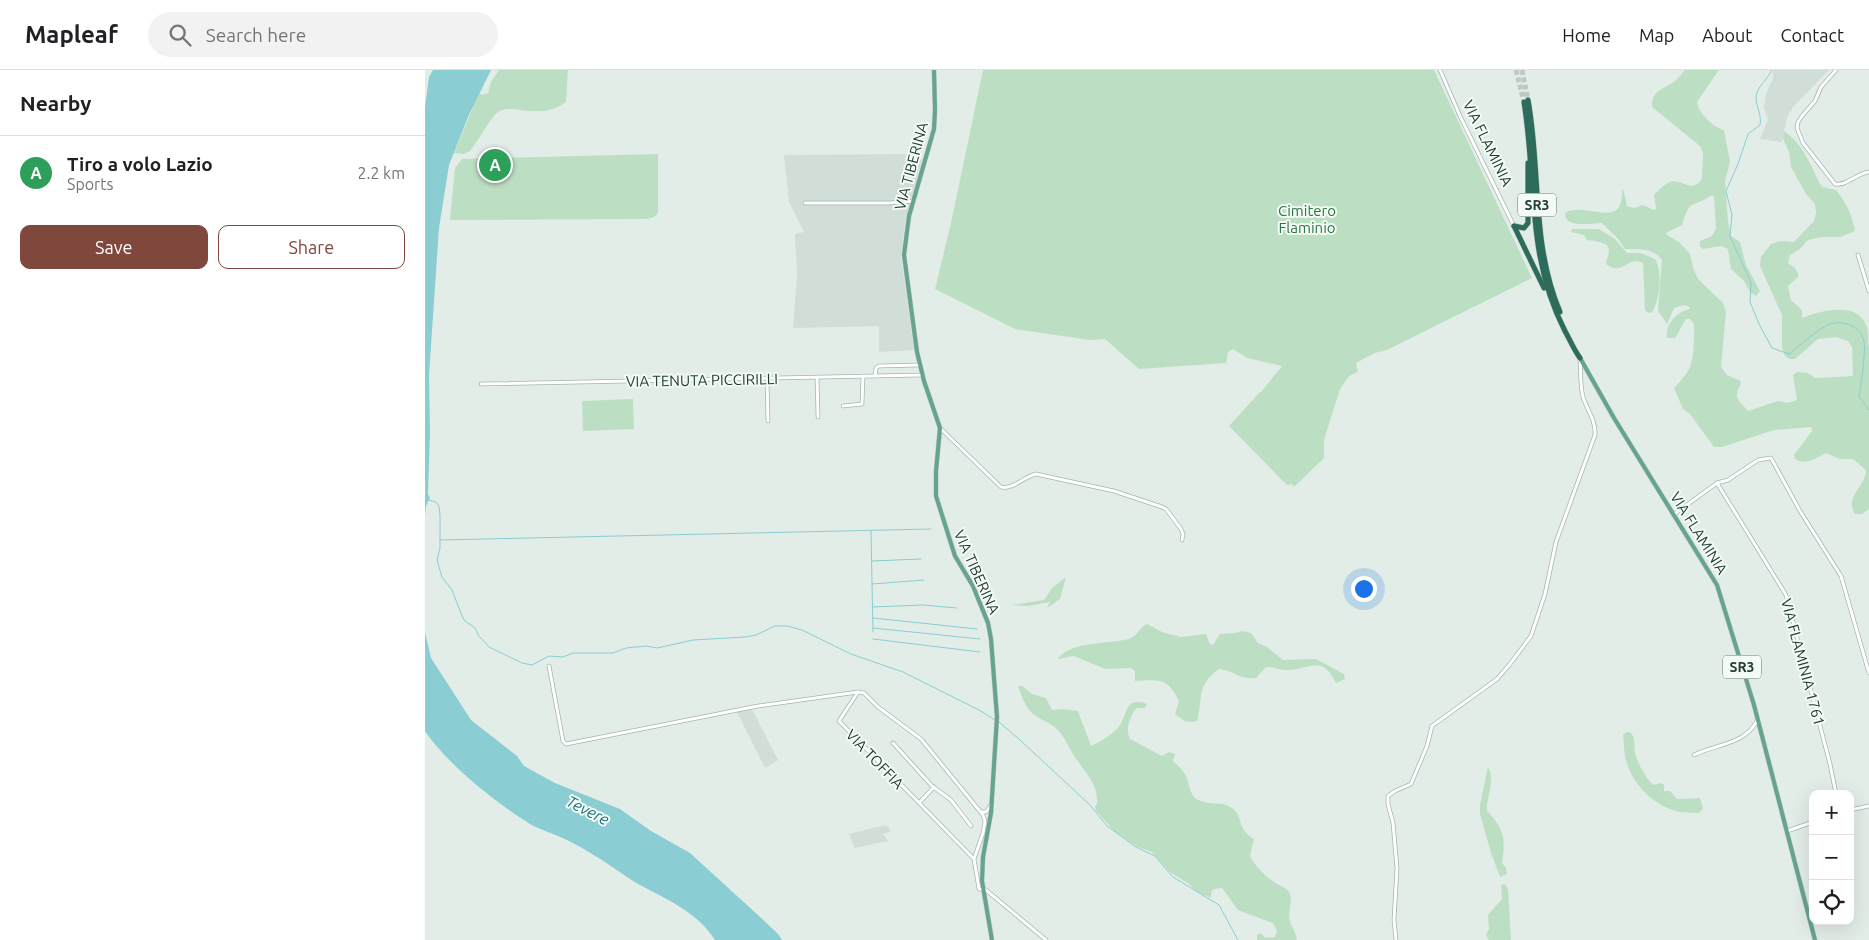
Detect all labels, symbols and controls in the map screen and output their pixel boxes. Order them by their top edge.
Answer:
search box [148,12,498,57]
text: Mapleaf [25,21,118,48]
icon: search [166,21,194,49]
text: Search here [206,24,306,46]
text: Home [1562,25,1611,45]
text: Map [1639,25,1674,45]
text: About [1702,25,1752,45]
text: Contact [1780,25,1844,45]
text: Nearby [20,91,91,115]
street label: VIA FLAMINIA [1460,97,1516,189]
street label: VIA TIBERINA [891,120,931,212]
pin: A [479,146,511,184]
text: Tiro a volo Lazio [67,153,213,175]
text: A [30,164,42,182]
text: 2.2 km [357,164,405,182]
text: Sports [67,175,113,193]
road number: SR3 [1518,194,1556,216]
park label: Cimitero Flaminio [1278,202,1336,236]
button: Save [20,225,208,269]
button: Share [218,225,405,269]
street label: VIA TENUTA PICCIRILLI [626,370,778,390]
street label: VIA FLAMINIA [1667,489,1731,577]
street label: VIA TIBERINA [951,527,1003,617]
your location [1351,576,1377,602]
street label: VIA FLAMINIA 1761 [1778,597,1828,727]
road number: SR3 [1723,656,1761,678]
street label: VIA TOFFIA [843,726,908,792]
map controls [1809,790,1854,925]
button: + [1809,790,1854,835]
water label: Tevere [564,792,612,828]
button: − [1809,835,1854,880]
button: locate [1809,880,1854,925]

